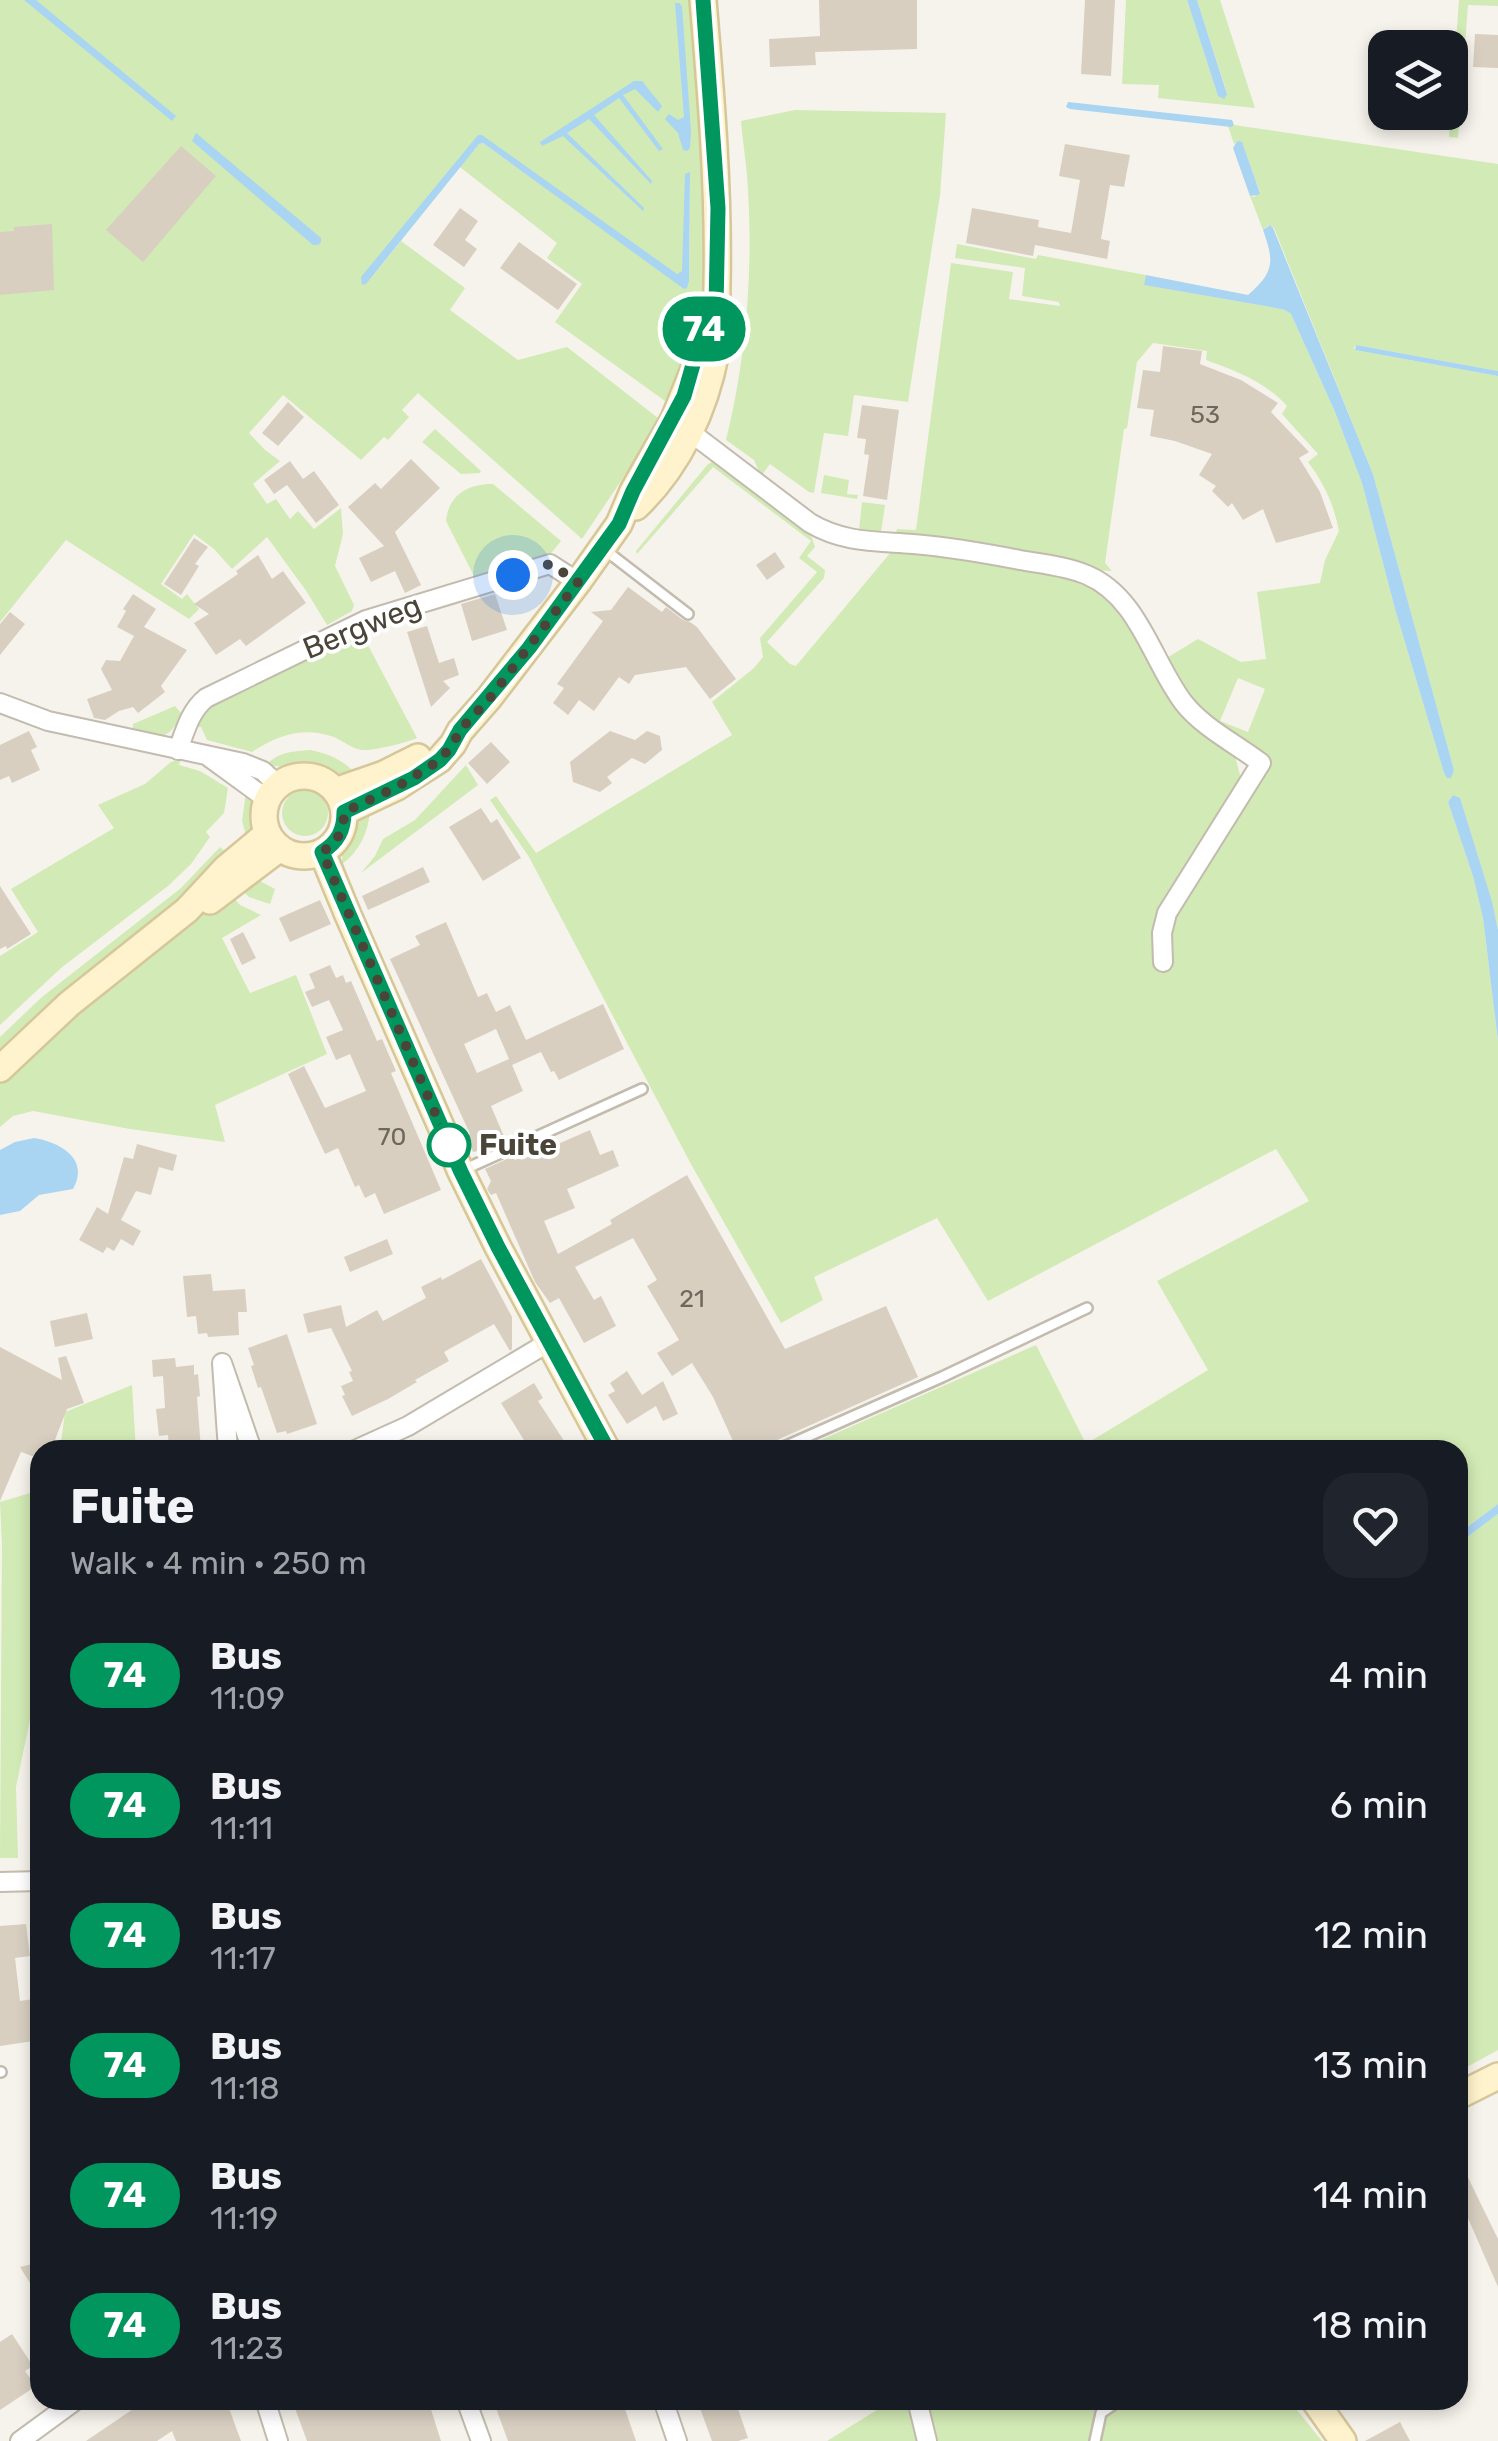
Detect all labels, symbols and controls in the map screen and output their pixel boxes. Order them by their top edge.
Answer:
map controls [1368,30,1468,130]
button: layers [1368,30,1468,130]
line badge: 74 [659,296,749,362]
text: 74 [683,308,725,350]
house number: 53 [1190,400,1220,429]
your location [488,550,538,600]
street label: Bergweg [298,587,426,667]
house number: 70 [378,1122,406,1151]
marker: Fuite [428,1124,470,1166]
place label: Fuite [479,1127,557,1163]
house number: 21 [679,1284,705,1313]
button: heart [1323,1473,1428,1578]
text: Fuite [70,1478,195,1535]
text: Walk · 4 min · 250 m [70,1544,367,1582]
text: Bus [210,1633,282,1679]
text: 4 min [1329,1652,1428,1698]
text: 74 [104,1654,146,1696]
text: 11:09 [210,1679,285,1717]
text: Bus [210,1763,282,1809]
text: 6 min [1330,1782,1428,1828]
text: 74 [104,1784,146,1826]
text: 11:11 [210,1809,273,1847]
text: Bus [210,1893,282,1939]
text: 12 min [1314,1912,1428,1958]
text: 74 [104,1914,146,1956]
text: 11:17 [210,1939,276,1977]
text: Bus [210,2023,282,2069]
text: 13 min [1314,2042,1428,2088]
text: 74 [104,2044,146,2086]
text: 11:18 [210,2069,280,2107]
text: Bus [210,2153,282,2199]
text: 14 min [1313,2172,1428,2218]
text: 74 [104,2174,146,2216]
text: 11:19 [210,2199,278,2237]
text: Bus [210,2283,282,2329]
text: 18 min [1312,2302,1428,2348]
text: 74 [104,2304,146,2346]
text: 11:23 [210,2329,284,2367]

